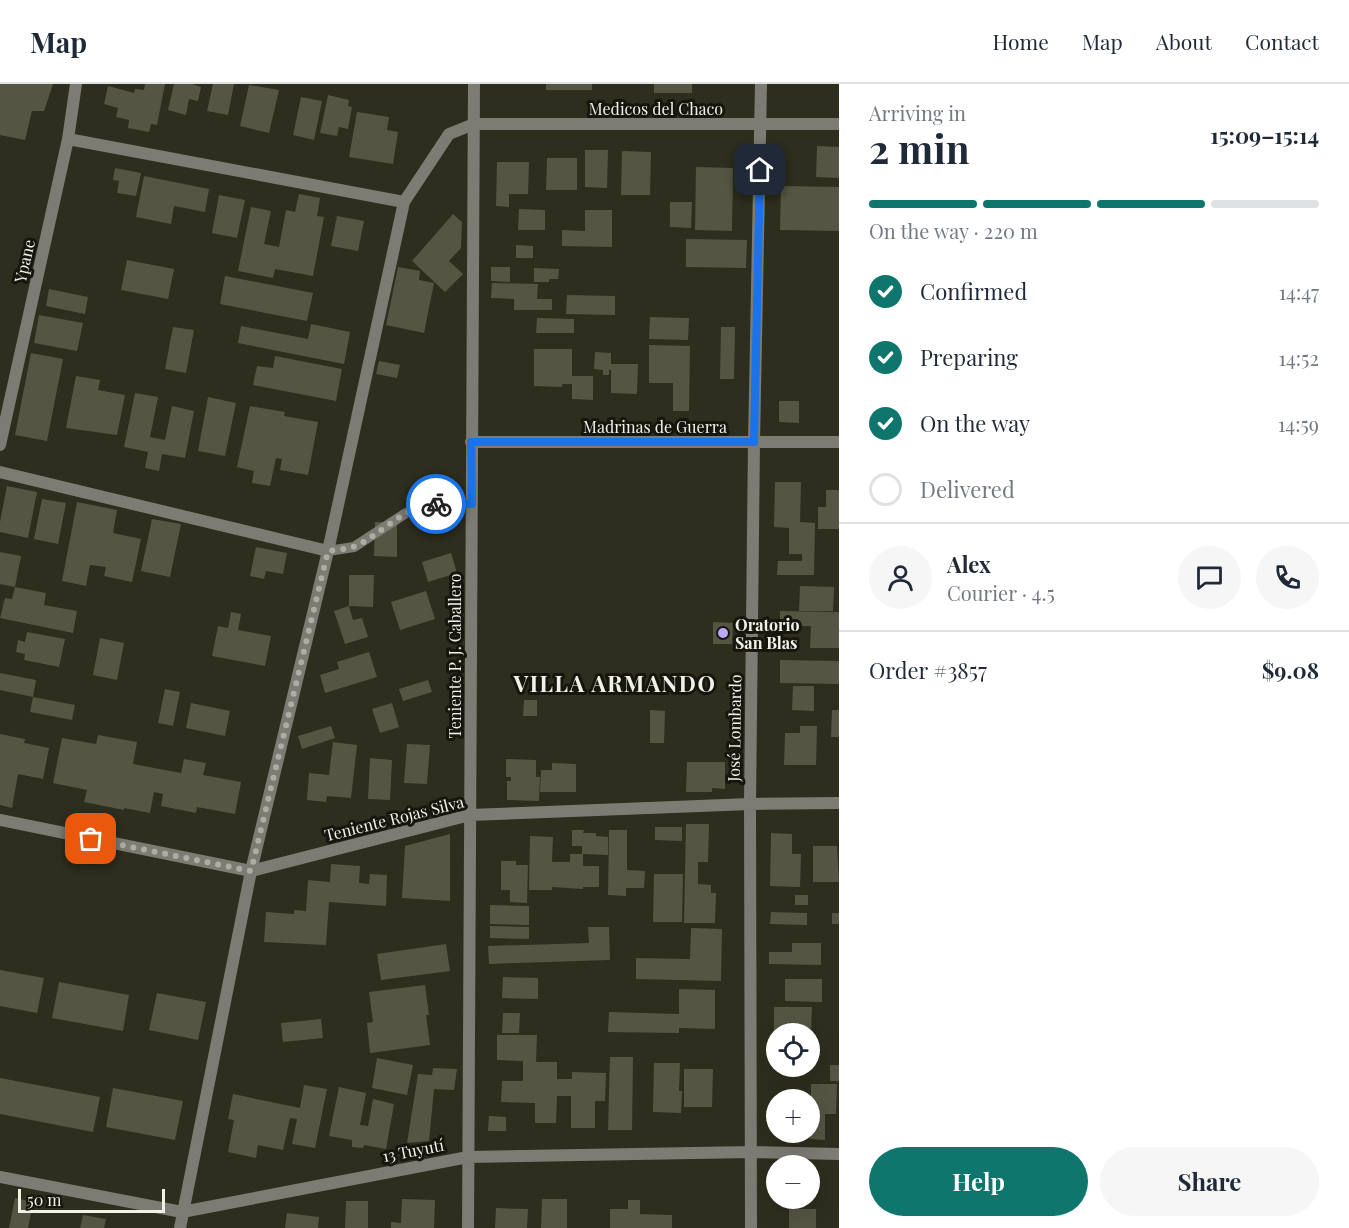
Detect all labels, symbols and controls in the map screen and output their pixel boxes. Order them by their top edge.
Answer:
text: Map [30,23,87,60]
text: Home [993,27,1049,55]
text: Map [1082,27,1123,55]
text: About [1156,27,1212,55]
text: Contact [1245,27,1319,55]
street label: Medicos del Chaco [589,98,723,119]
text: Arriving in [869,99,966,126]
text: 15:09–15:14 [1210,120,1319,150]
text: 2 min [869,122,970,174]
pin [734,144,785,195]
icon: home [743,153,776,186]
text: On the way · 220 m [869,217,1038,244]
street label: Ypane [9,237,39,286]
icon: check [869,275,902,308]
text: Confirmed [920,276,1027,306]
text: 14:47 [1279,278,1319,305]
icon: check [869,341,902,374]
text: Preparing [920,342,1018,372]
text: 14:52 [1279,344,1319,371]
icon: check [869,407,902,440]
text: On the way [920,408,1030,438]
text: 14:59 [1278,410,1319,437]
street label: Madrinas de Guerra [583,416,727,437]
courier [406,474,466,534]
text: Delivered [920,474,1015,504]
icon: bike [420,488,453,521]
button: person [869,546,932,609]
button: chat [1178,546,1241,609]
button: phone [1256,546,1319,609]
text: Alex [947,549,991,579]
street label: Teniente P. J. Caballero [444,573,465,738]
text: Courier · 4.5 [947,579,1055,606]
place label: Oratorio San Blas [735,614,800,653]
marker: Oratorio San Blas [716,626,730,640]
text: Order #3857 [869,655,987,685]
text: $9.08 [1262,655,1319,685]
district label: VILLA ARMANDO [513,668,716,698]
street label: José Lombardo [723,674,745,783]
street label: Teniente Rojas Silva [322,790,466,845]
pin [65,813,116,864]
icon: bag [74,822,107,855]
map controls [766,1023,820,1209]
button: locate [766,1023,820,1077]
button: + [766,1089,820,1143]
street label: 13 Tuyutí [380,1134,446,1166]
button: Help [869,1147,1088,1216]
button: Share [1100,1147,1319,1216]
button: − [766,1155,820,1209]
scale bar [18,1186,165,1214]
text: 50 m [27,1189,61,1210]

